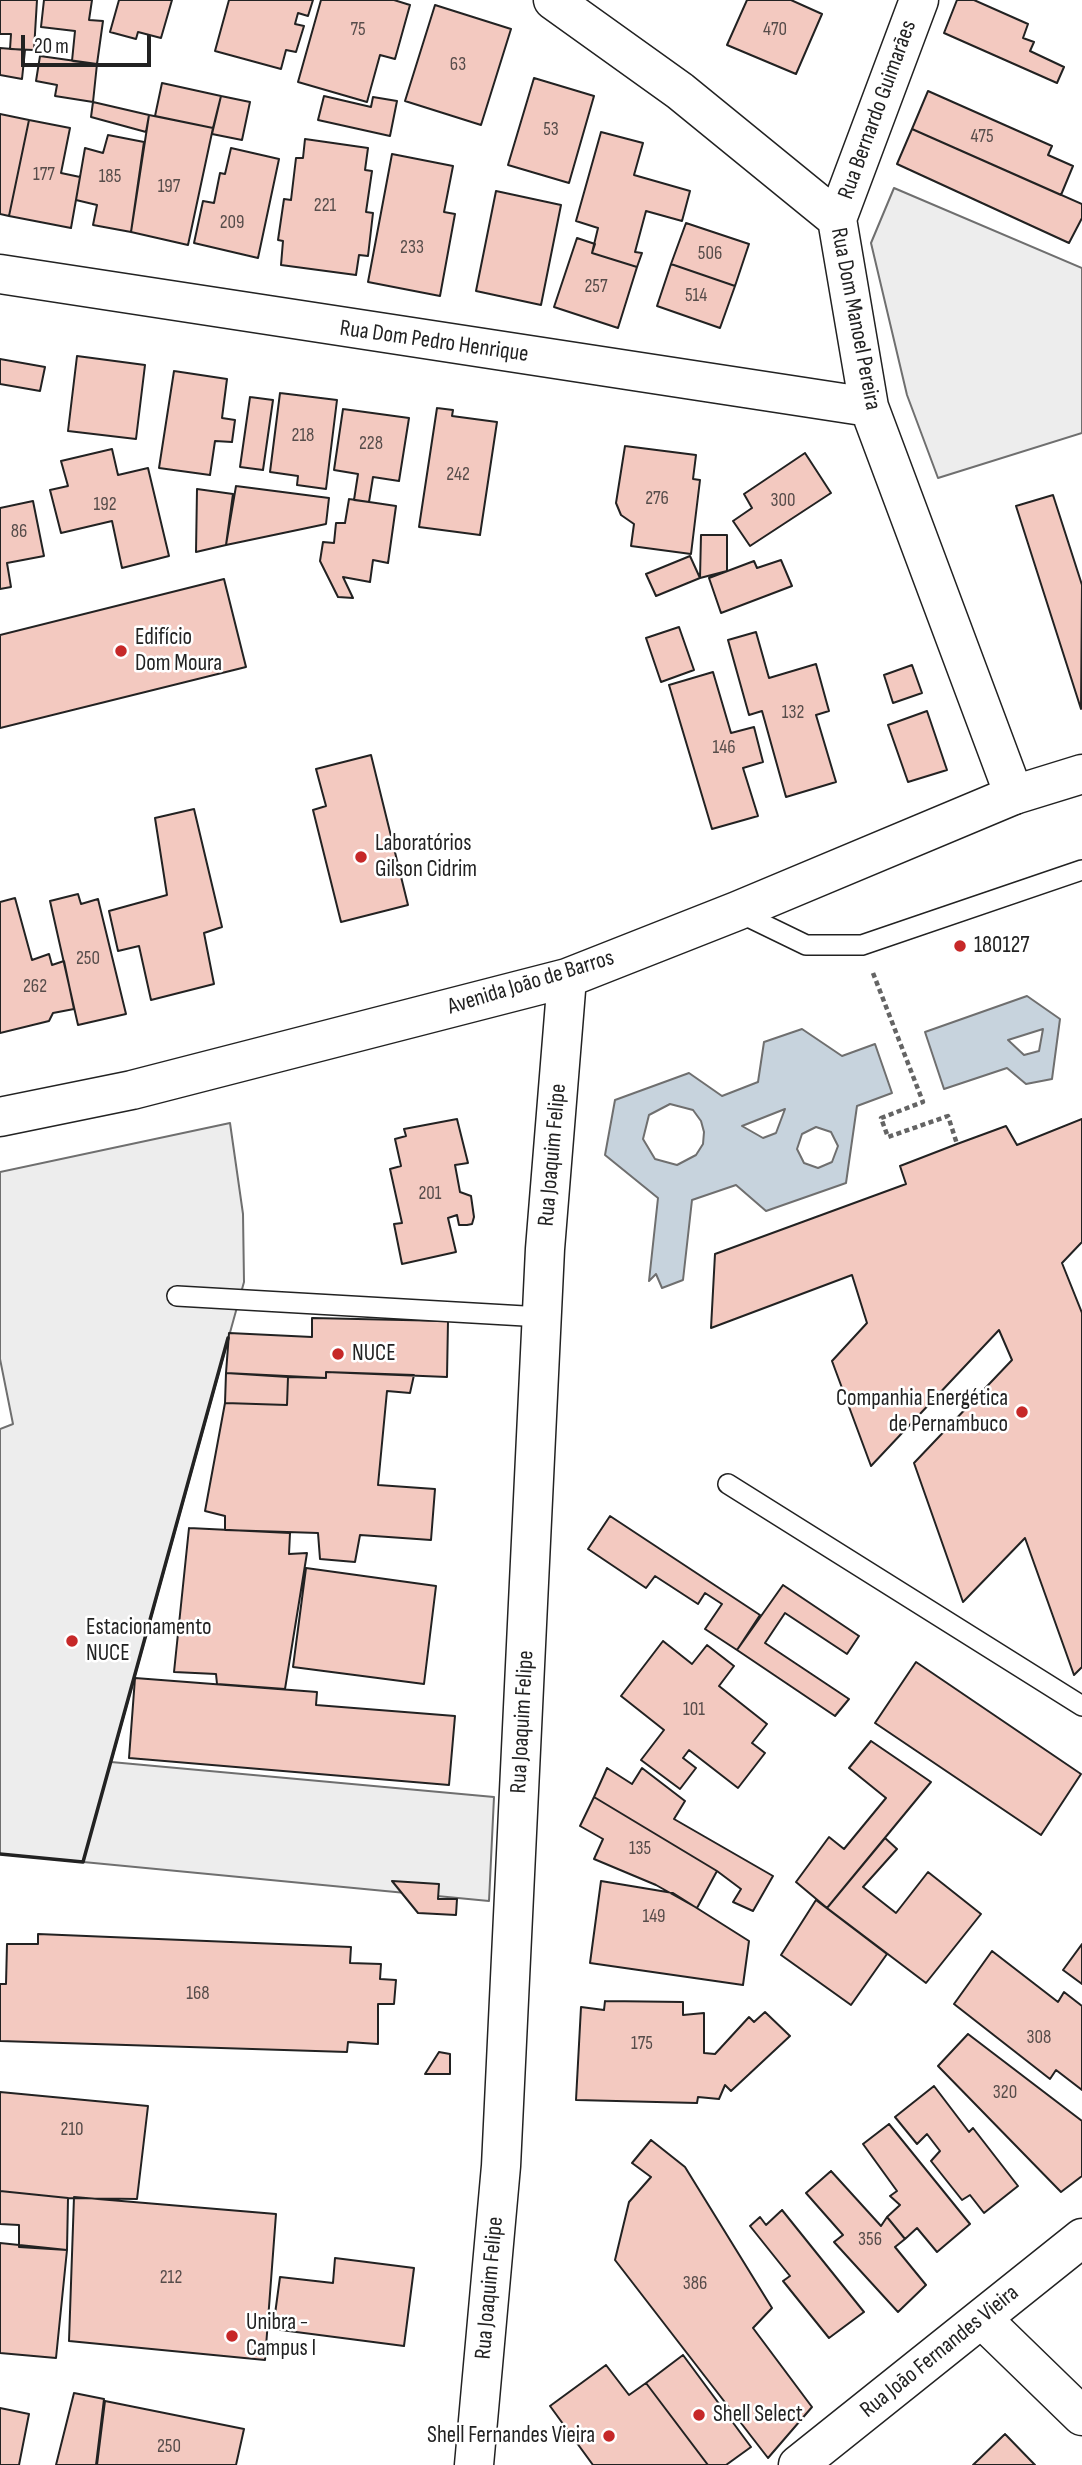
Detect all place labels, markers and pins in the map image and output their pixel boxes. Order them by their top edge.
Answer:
place label: Edifício Dom Moura [135,624,222,678]
marker: Edifício Dom Moura [113,643,129,659]
place label: Laboratórios Gilson Cidrim [375,830,477,884]
marker: Laboratórios Gilson Cidrim [353,849,369,865]
place label: 180127 [974,932,1029,960]
marker: 180127 [952,938,968,954]
place label: NUCE [352,1340,396,1368]
marker: NUCE [330,1346,346,1362]
place label: Companhia Energética de Pernambuco [836,1385,1008,1439]
marker: Companhia Energética de Pernambuco [1014,1404,1030,1420]
place label: Estacionamento NUCE [86,1614,212,1668]
marker: Estacionamento NUCE [64,1633,80,1649]
place label: Unibra - Campus I [246,2309,316,2363]
marker: Unibra - Campus I [224,2328,240,2344]
place label: Shell Select [713,2401,803,2429]
marker: Shell Select [691,2407,707,2423]
place label: Shell Fernandes Vieira [427,2422,595,2450]
marker: Shell Fernandes Vieira [601,2428,617,2444]

